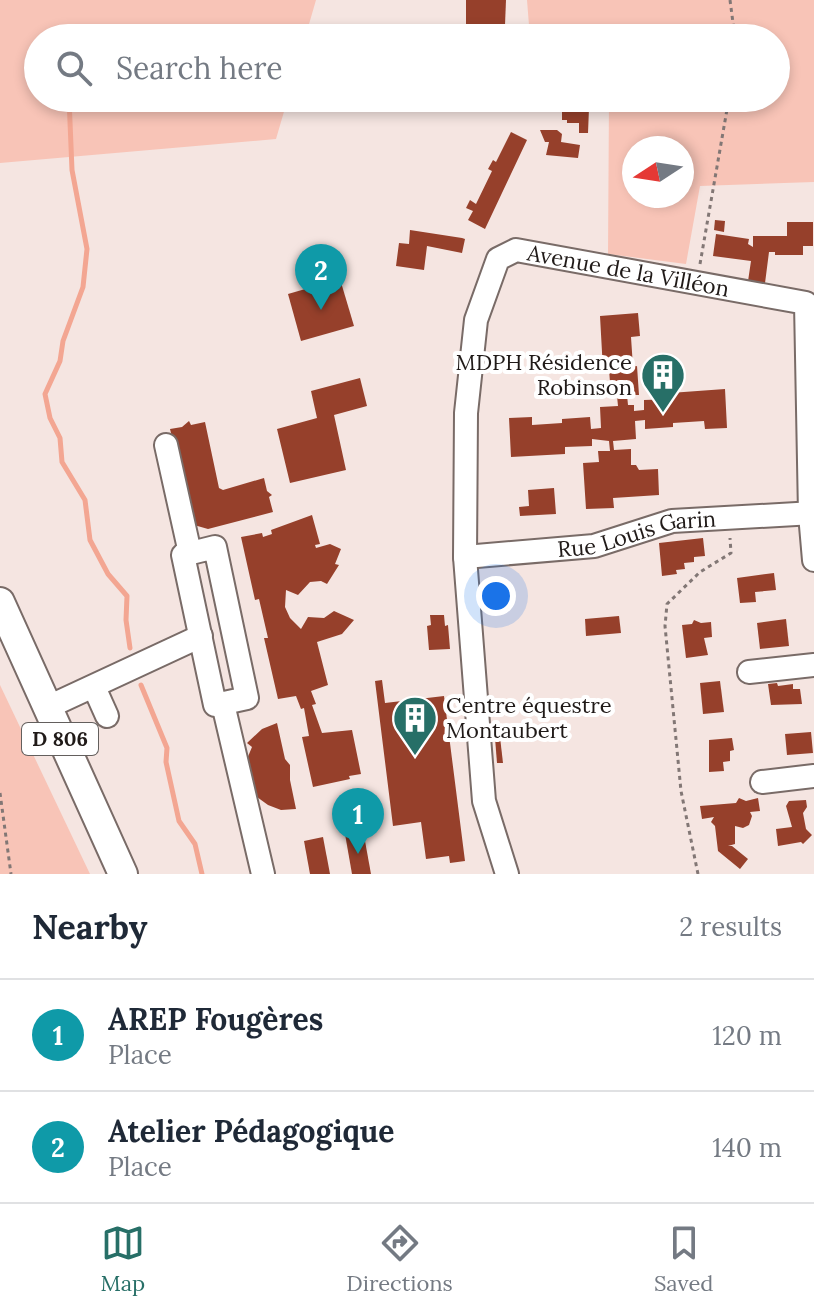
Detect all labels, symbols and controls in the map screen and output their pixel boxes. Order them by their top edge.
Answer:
search box [24,24,790,112]
icon: search [52,46,96,90]
text: Search here [116,49,283,87]
north arrow [622,136,694,208]
street label: Avenue de la Villéon [524,238,732,303]
pin: 2 [295,244,347,310]
place label: MDPH Résidence Robinson [456,348,632,401]
building icon: MDPH Résidence Robinson [639,351,687,414]
street label: Rue Louis Garin [556,505,717,563]
your location [476,576,516,616]
place label: Centre équestre Montaubert [446,691,612,744]
building icon: Centre équestre Montaubert [391,694,439,757]
road number: D 806 [22,723,98,755]
pin: 1 [332,788,384,854]
text: Nearby [32,905,148,948]
text: 2 results [679,910,782,943]
text: AREP Fougères [108,1000,323,1038]
text: 1 [53,1019,63,1052]
text: 120 m [712,1019,782,1052]
text: Place [108,1038,172,1071]
text: Atelier Pédagogique [108,1112,394,1150]
text: 2 [51,1131,65,1164]
text: 140 m [712,1131,782,1164]
text: Place [108,1150,172,1183]
tab: Map [101,1221,145,1297]
tab: Directions [346,1221,453,1297]
tab: Saved [654,1221,713,1297]

